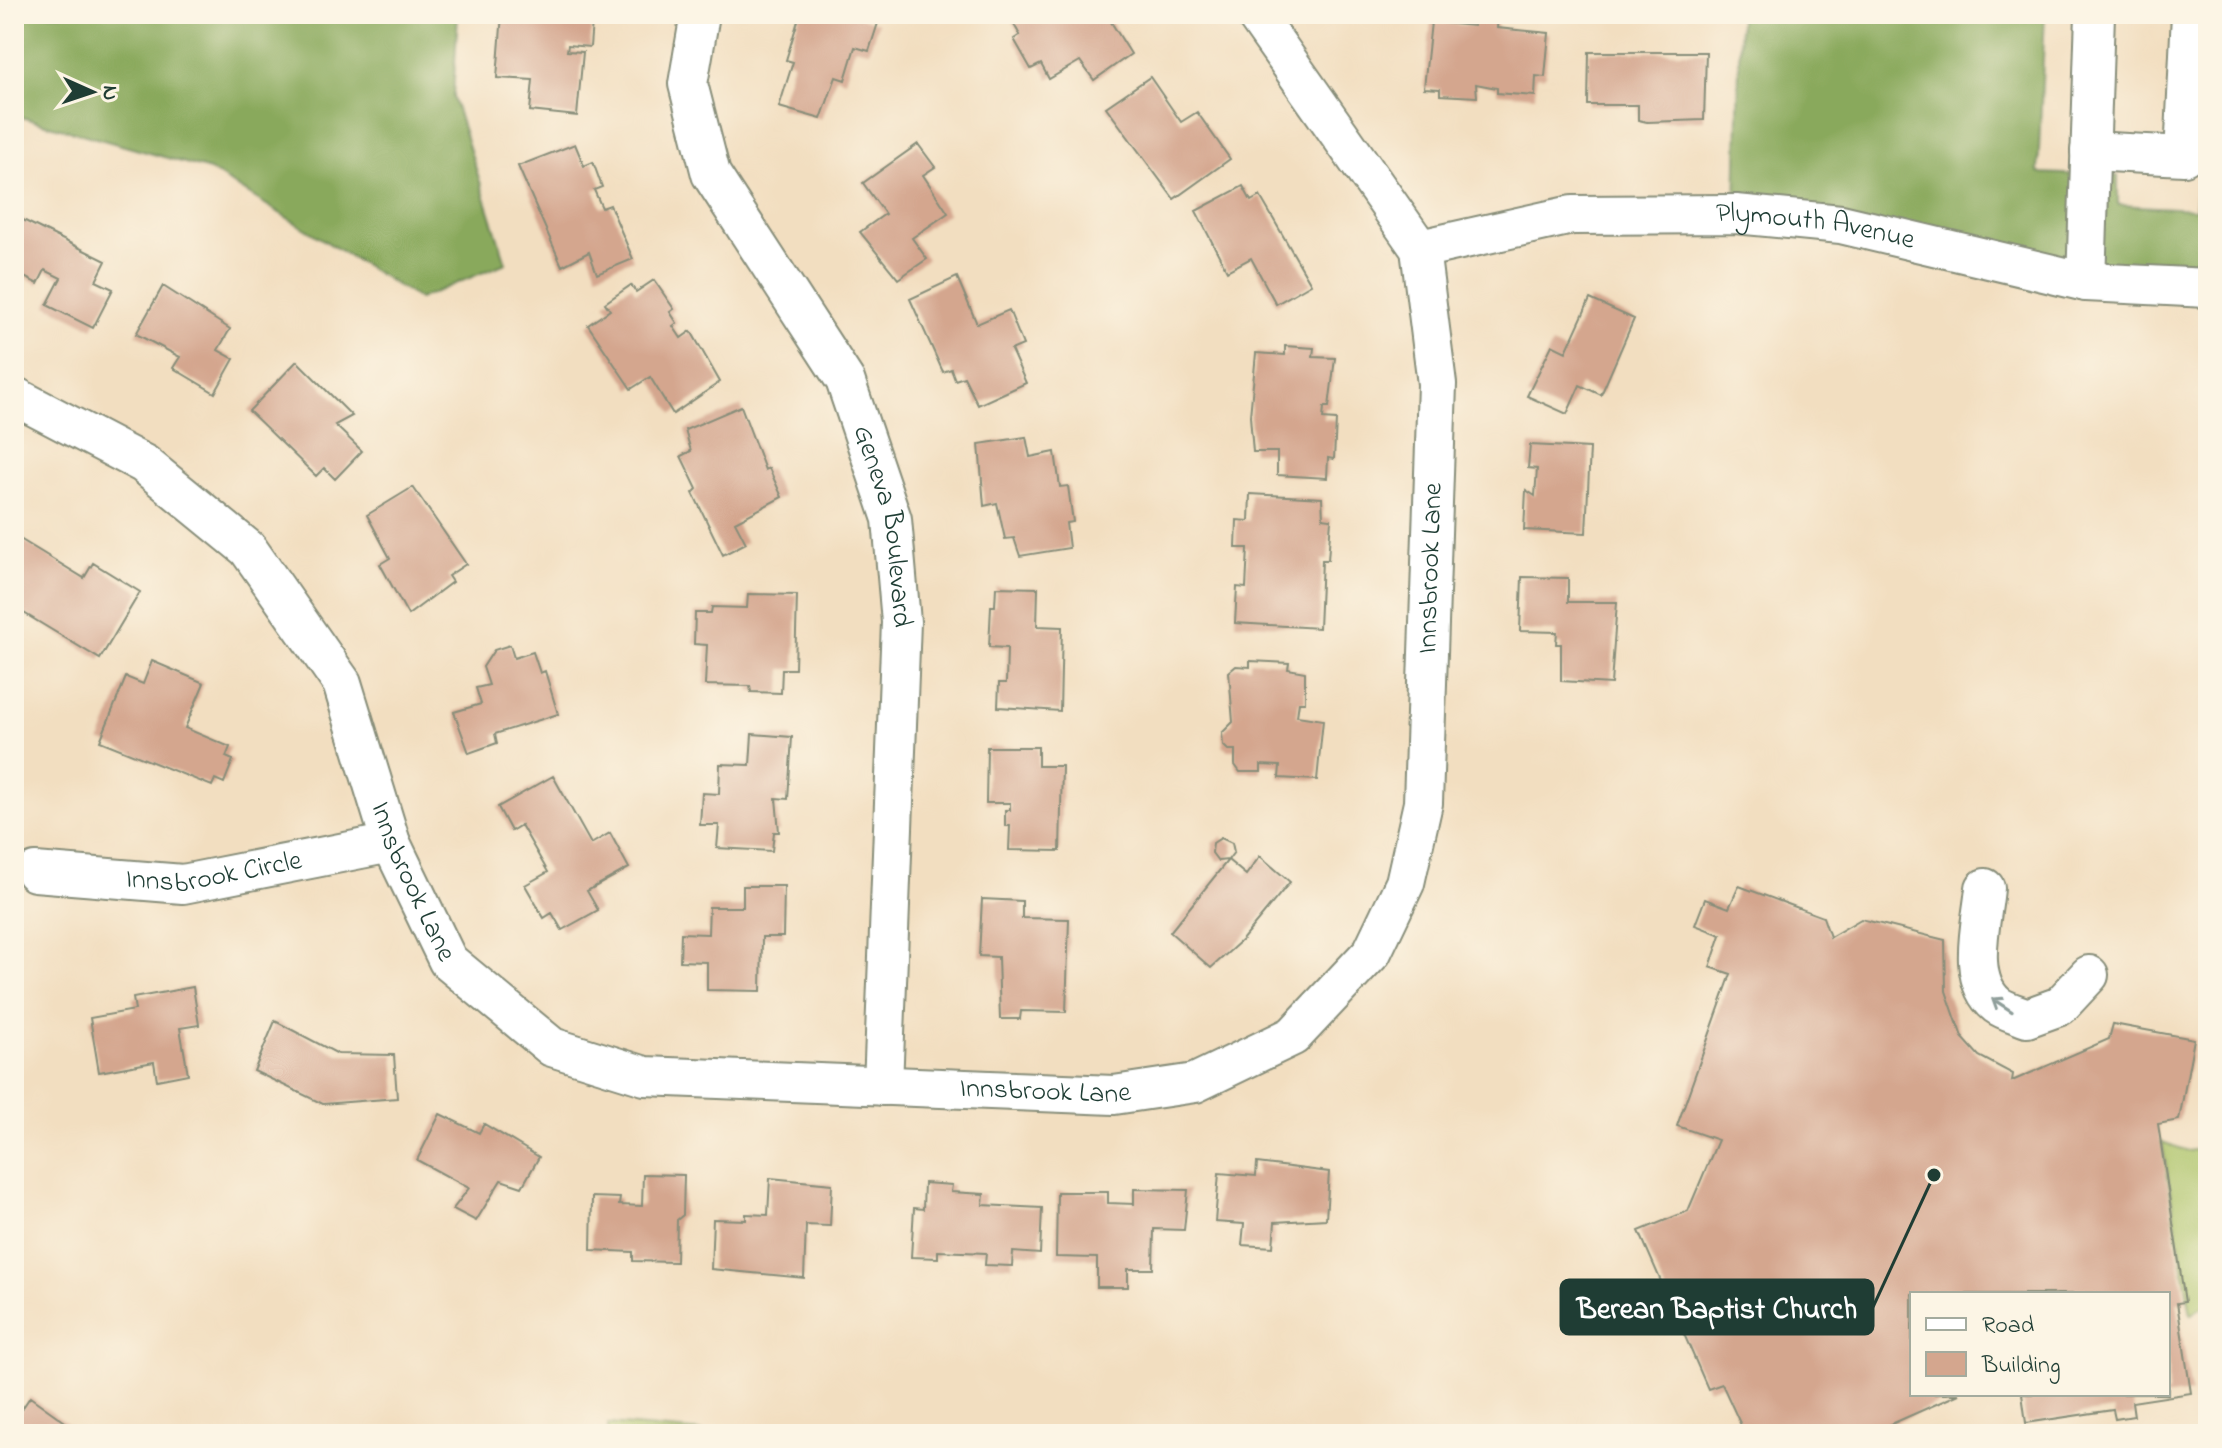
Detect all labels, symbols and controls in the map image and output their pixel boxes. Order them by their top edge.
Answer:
north arrow [52,52,132,132]
text: N [93,85,125,101]
street label: Plymouth Avenue [1716,194,1919,261]
street label: Geneva Boulevard [841,420,922,629]
street label: Innsbrook Lane [1407,482,1454,655]
street label: Innsbrook Lane [359,797,466,969]
street label: Innsbrook Circle [124,840,306,905]
one-way arrow [1992,996,2014,1013]
street label: Innsbrook Lane [959,1068,1134,1116]
callout: Berean Baptist Church [1561,1280,1873,1334]
text: Berean Baptist Church [1575,1289,1857,1333]
legend [1910,1292,2170,1396]
text: Road [1982,1309,2035,1344]
text: Building [1981,1349,2061,1384]

